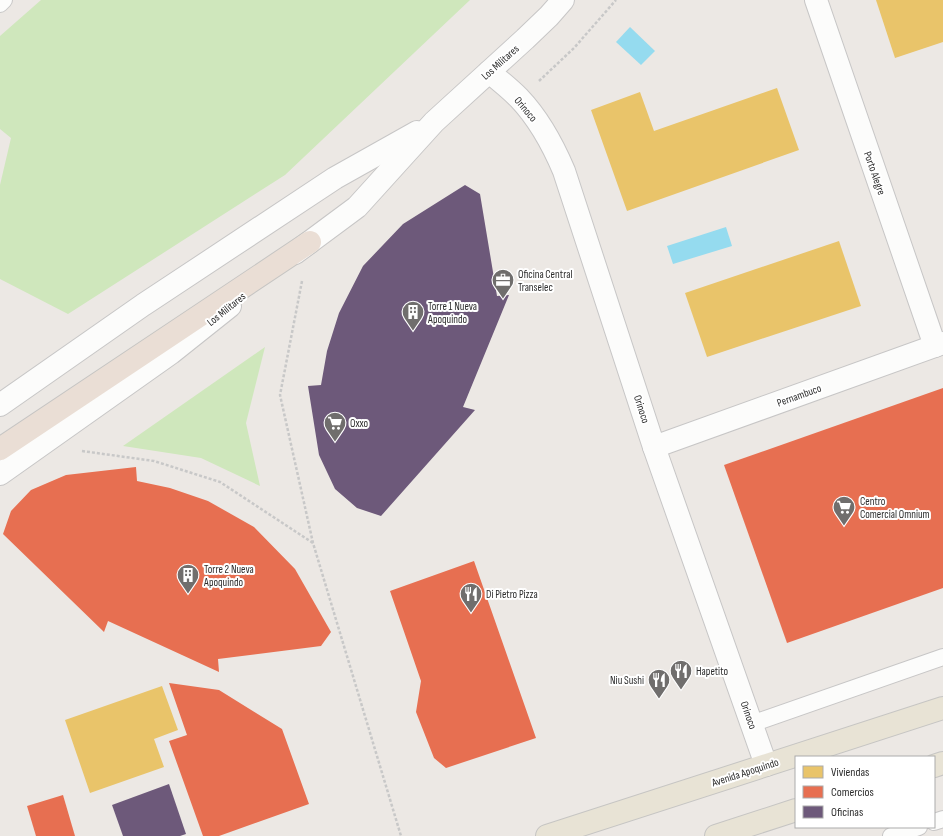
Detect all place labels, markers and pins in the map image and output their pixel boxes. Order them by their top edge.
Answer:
office icon: Oficina Central Transelec [490,267,516,300]
place label: Oficina Central Transelec [518,268,572,294]
building icon: Torre 1 Nueva Apoquindo [400,299,426,332]
place label: Torre 1 Nueva Apoquindo [427,300,477,326]
supermarket icon: Oxxo [322,410,348,443]
place label: Oxxo [350,417,368,430]
supermarket icon: Centro Comercial Omnium [831,494,857,527]
place label: Centro Comercial Omnium [860,495,930,521]
building icon: Torre 2 Nueva Apoquindo [175,562,201,595]
place label: Torre 2 Nueva Apoquindo [203,563,254,589]
restaurant icon: Di Pietro Pizza [458,581,484,614]
place label: Di Pietro Pizza [486,588,538,601]
restaurant icon: Hapetito [668,658,694,691]
place label: Hapetito [696,665,728,678]
restaurant icon: Niu Sushi [646,667,672,700]
place label: Niu Sushi [610,674,644,687]

